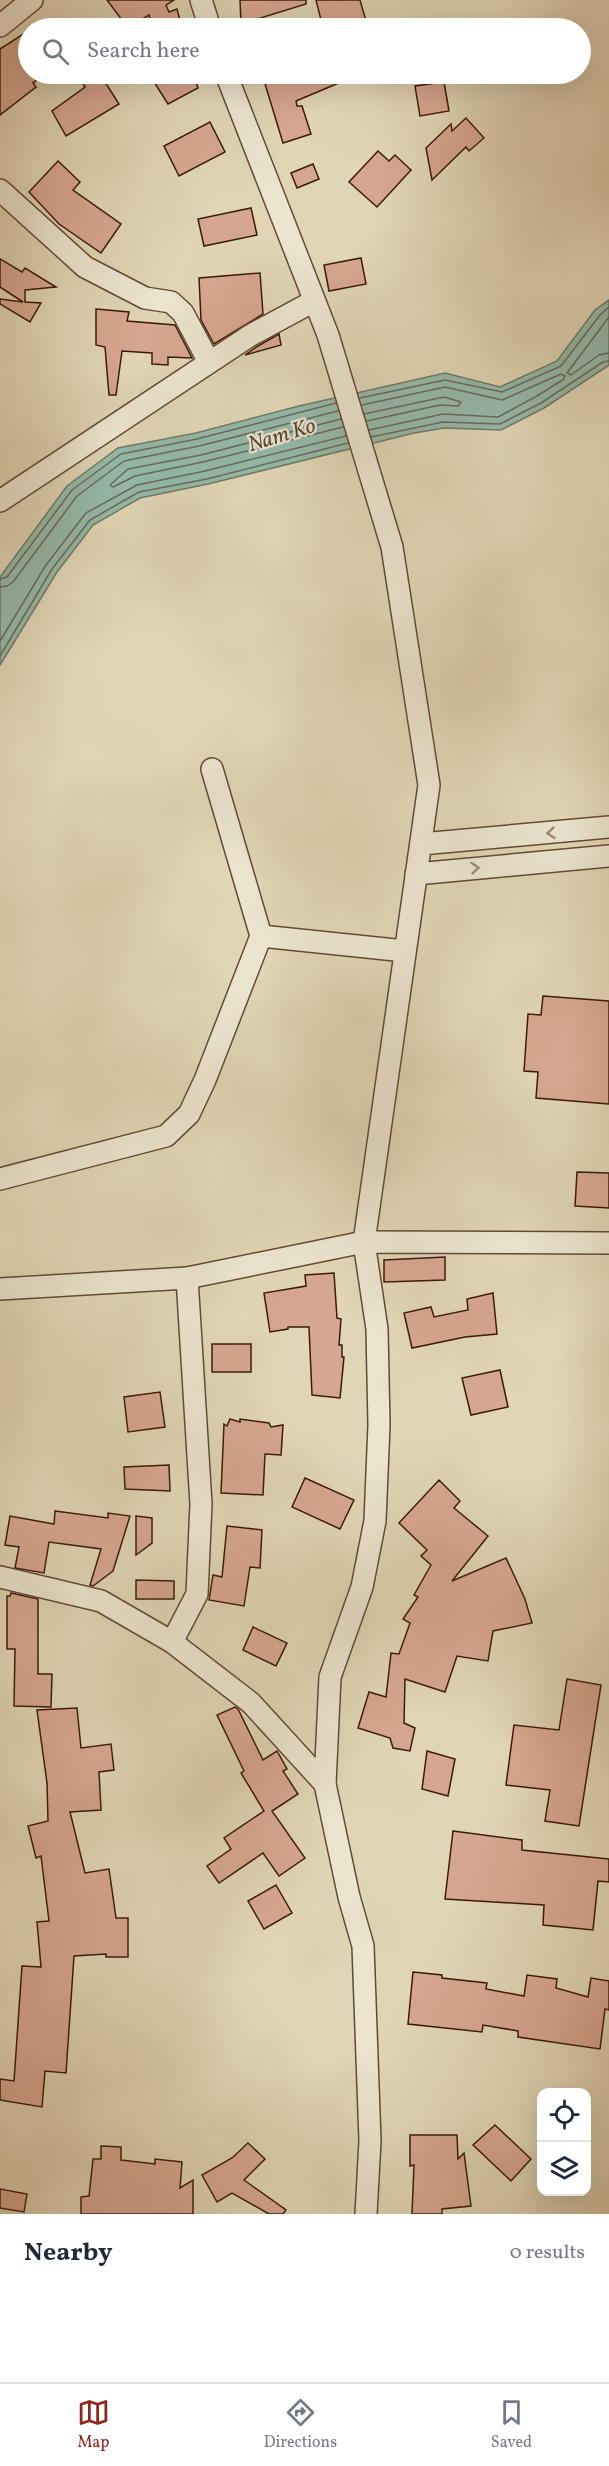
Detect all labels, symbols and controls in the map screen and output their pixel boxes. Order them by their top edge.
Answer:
search box [18,18,591,84]
icon: search [39,35,72,68]
text: Search here [87,36,200,67]
water label: Nam Ko [244,411,320,461]
one-way arrow [546,826,555,839]
one-way arrow [470,862,479,875]
map controls [537,2088,591,2196]
button: locate [537,2088,591,2142]
button: layers [537,2142,591,2196]
text: Nearby [24,2235,113,2271]
text: 0 results [510,2239,585,2267]
tab: Map [77,2396,110,2454]
tab: Directions [264,2396,337,2454]
tab: Saved [491,2396,532,2454]

